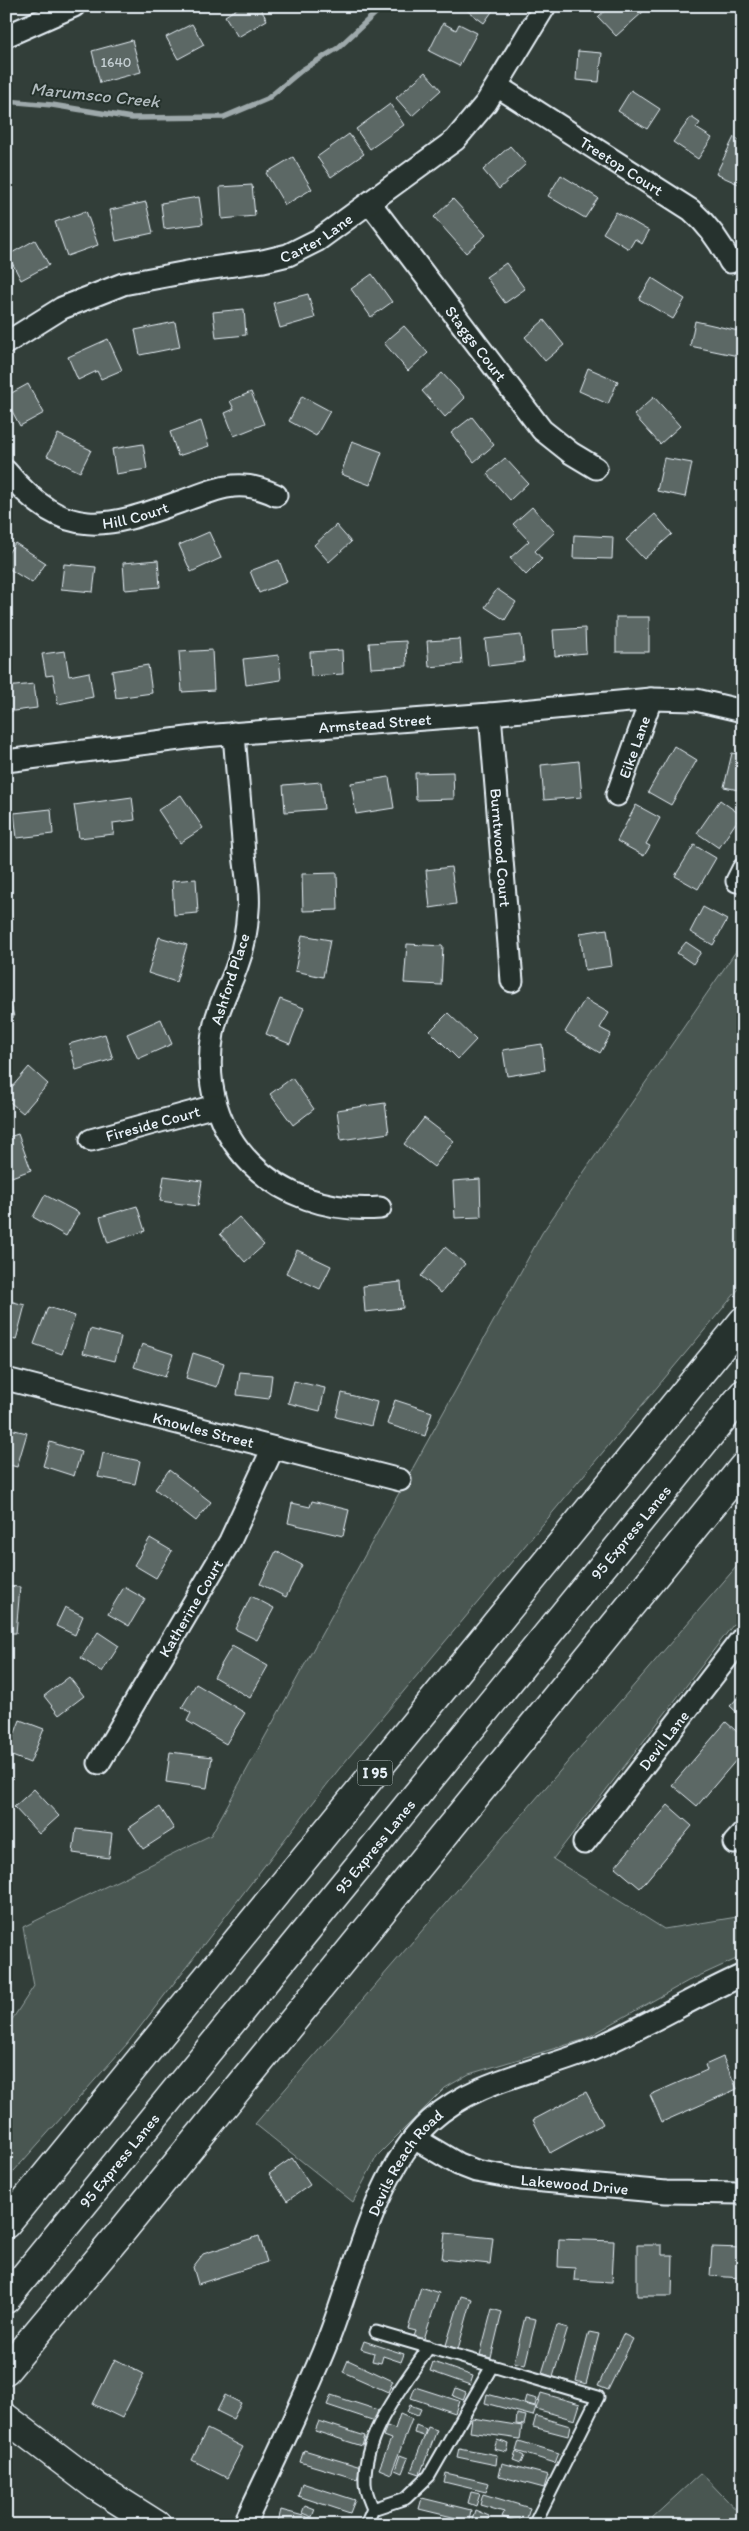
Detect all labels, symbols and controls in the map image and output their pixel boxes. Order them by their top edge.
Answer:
house number: 1640 [101,54,131,71]
water label: Marumsco Creek [29,77,162,113]
street label: Treetop Court [576,132,667,199]
street label: Carter Lane [278,209,356,266]
street label: Staggs Court [442,302,511,385]
street label: Hill Court [101,497,171,532]
street label: Armstead Street [318,709,432,737]
street label: Eike Lane [614,713,654,781]
street label: Burntwood Court [487,787,515,908]
street label: Ashford Place [206,931,254,1027]
street label: Fireside Court [103,1101,202,1145]
street label: Knowles Street [151,1408,256,1452]
street label: 95 Express Lanes [586,1481,675,1583]
street label: Katherine Court [154,1556,227,1660]
street label: Devil Lane [634,1706,693,1774]
road number: I 95 [358,1760,392,1786]
street label: 95 Express Lanes [331,1795,419,1897]
street label: Devils Reach Road [363,2105,447,2219]
street label: 95 Express Lanes [75,2109,163,2211]
street label: Lakewood Drive [520,2170,630,2198]

